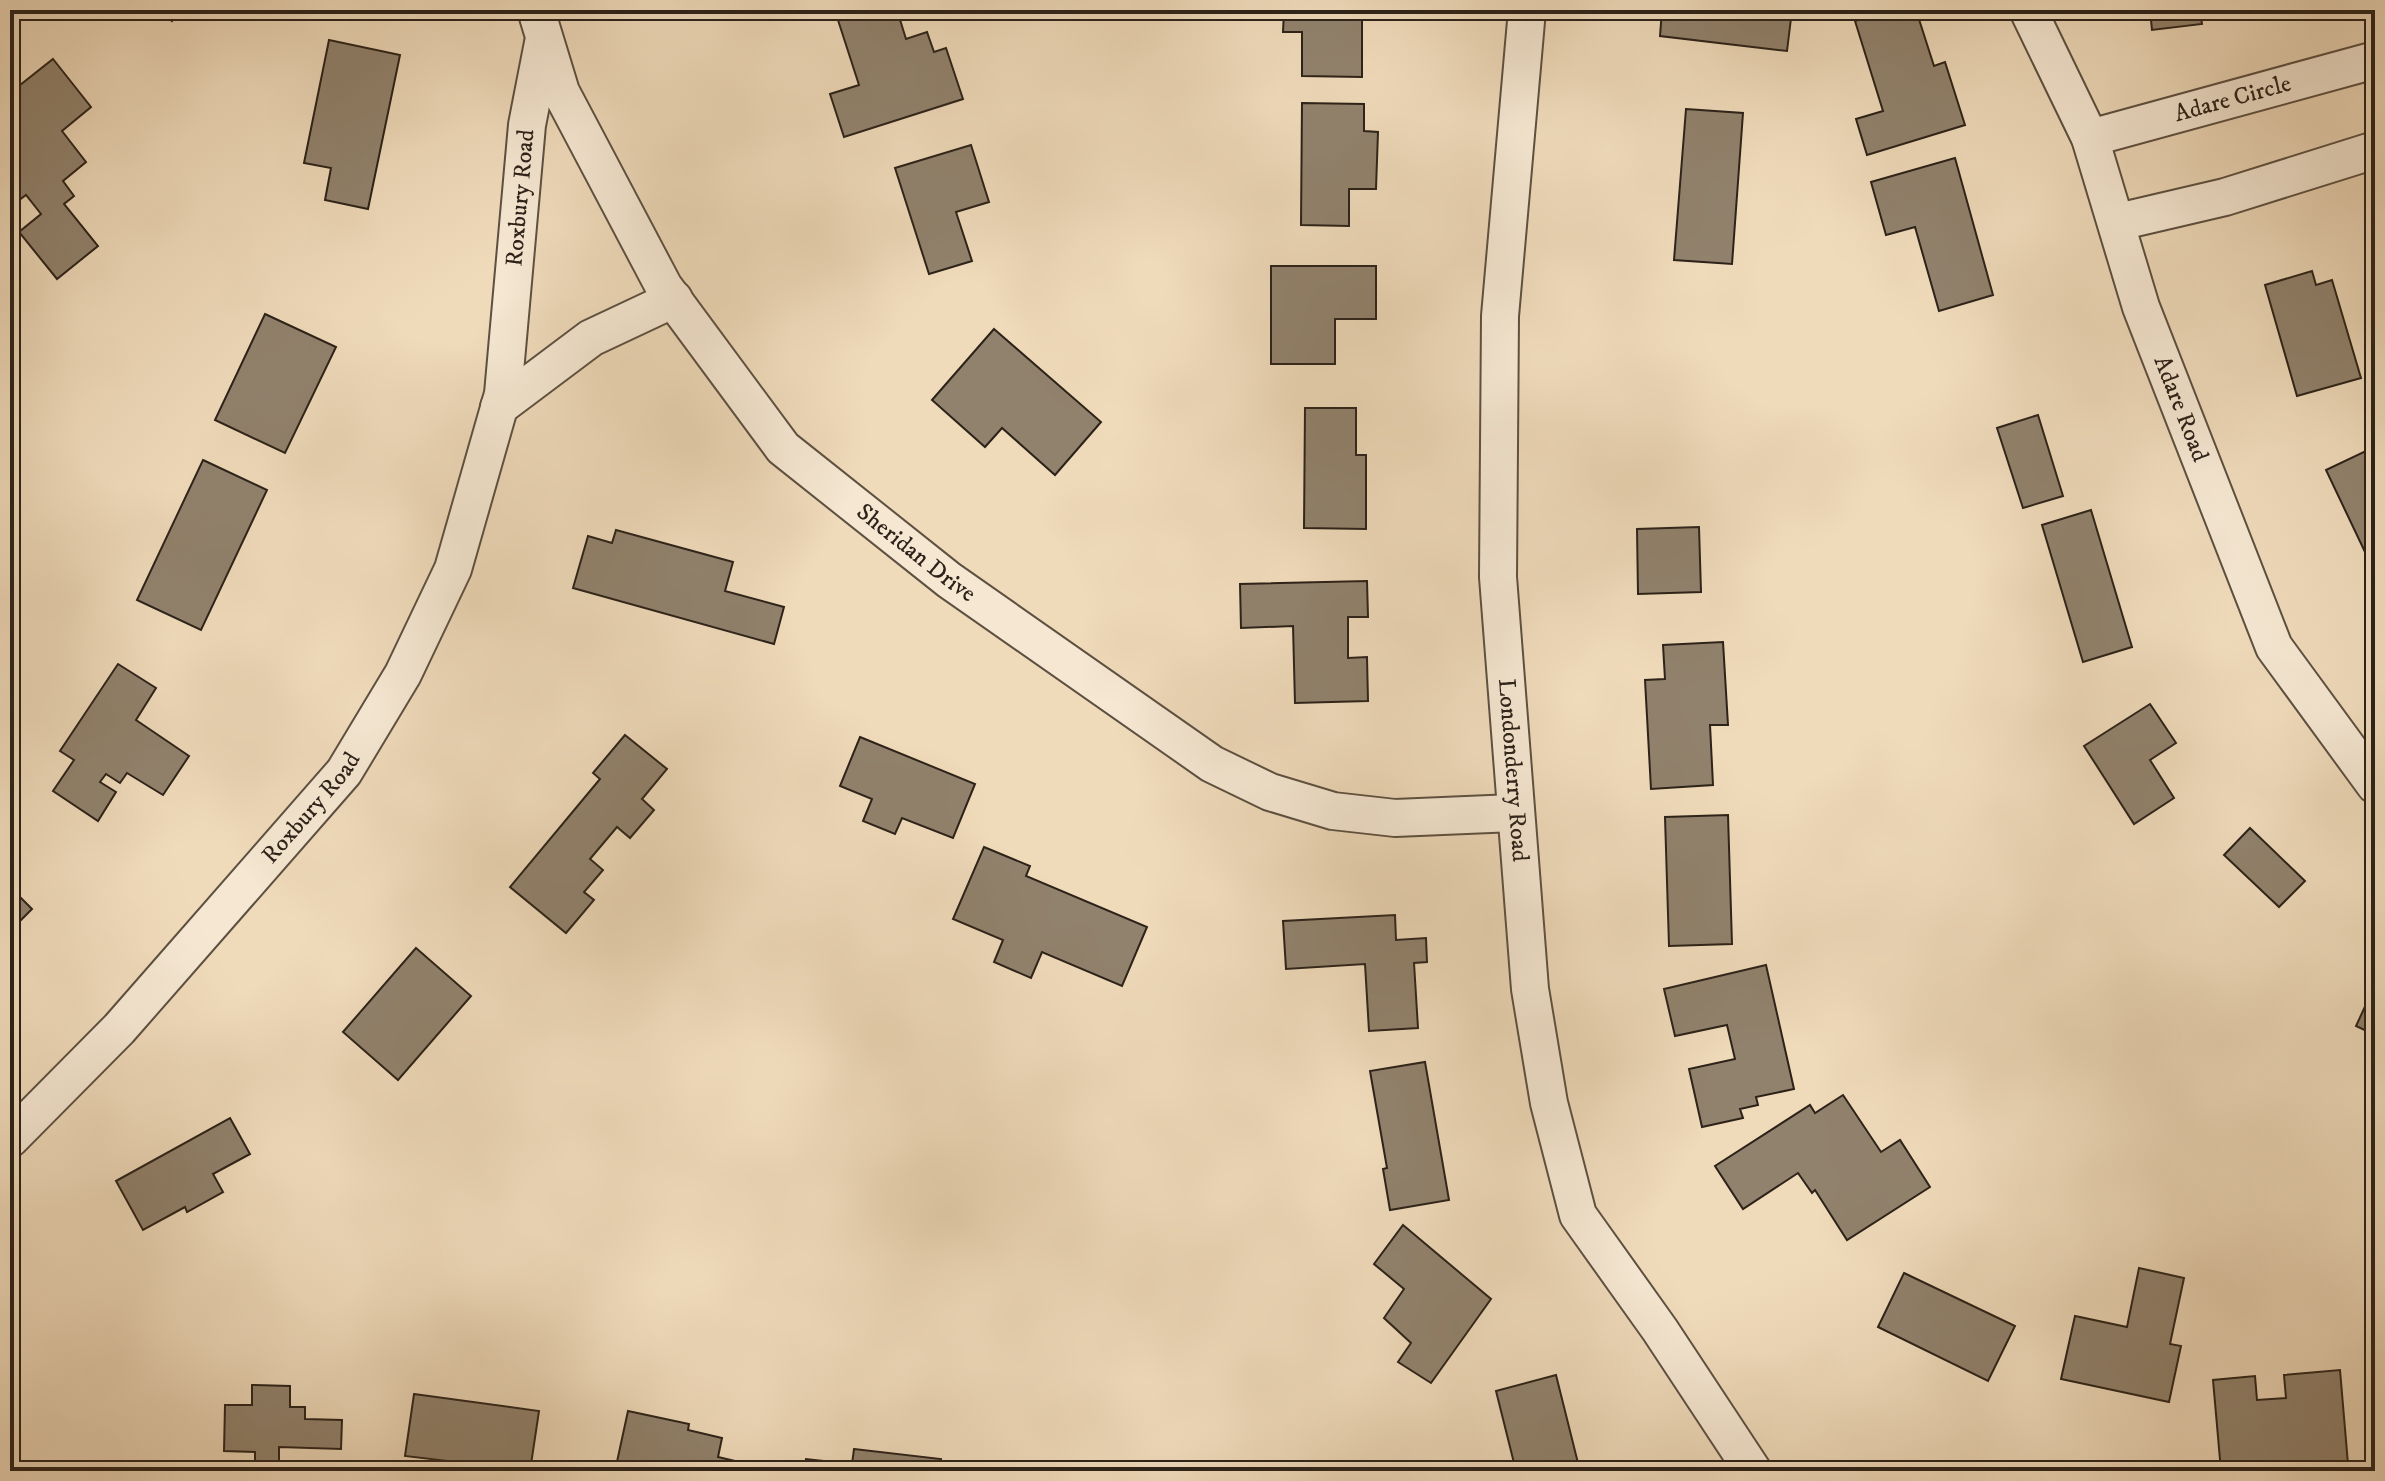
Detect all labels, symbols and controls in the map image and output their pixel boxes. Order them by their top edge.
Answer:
street label: Adare Circle [2171,69,2295,129]
street label: Roxbury Road [499,128,542,268]
street label: Adare Road [2147,351,2215,466]
street label: Sheridan Drive [850,497,982,609]
street label: Londonderry Road [1491,677,1535,863]
street label: Roxbury Road [256,747,367,870]

